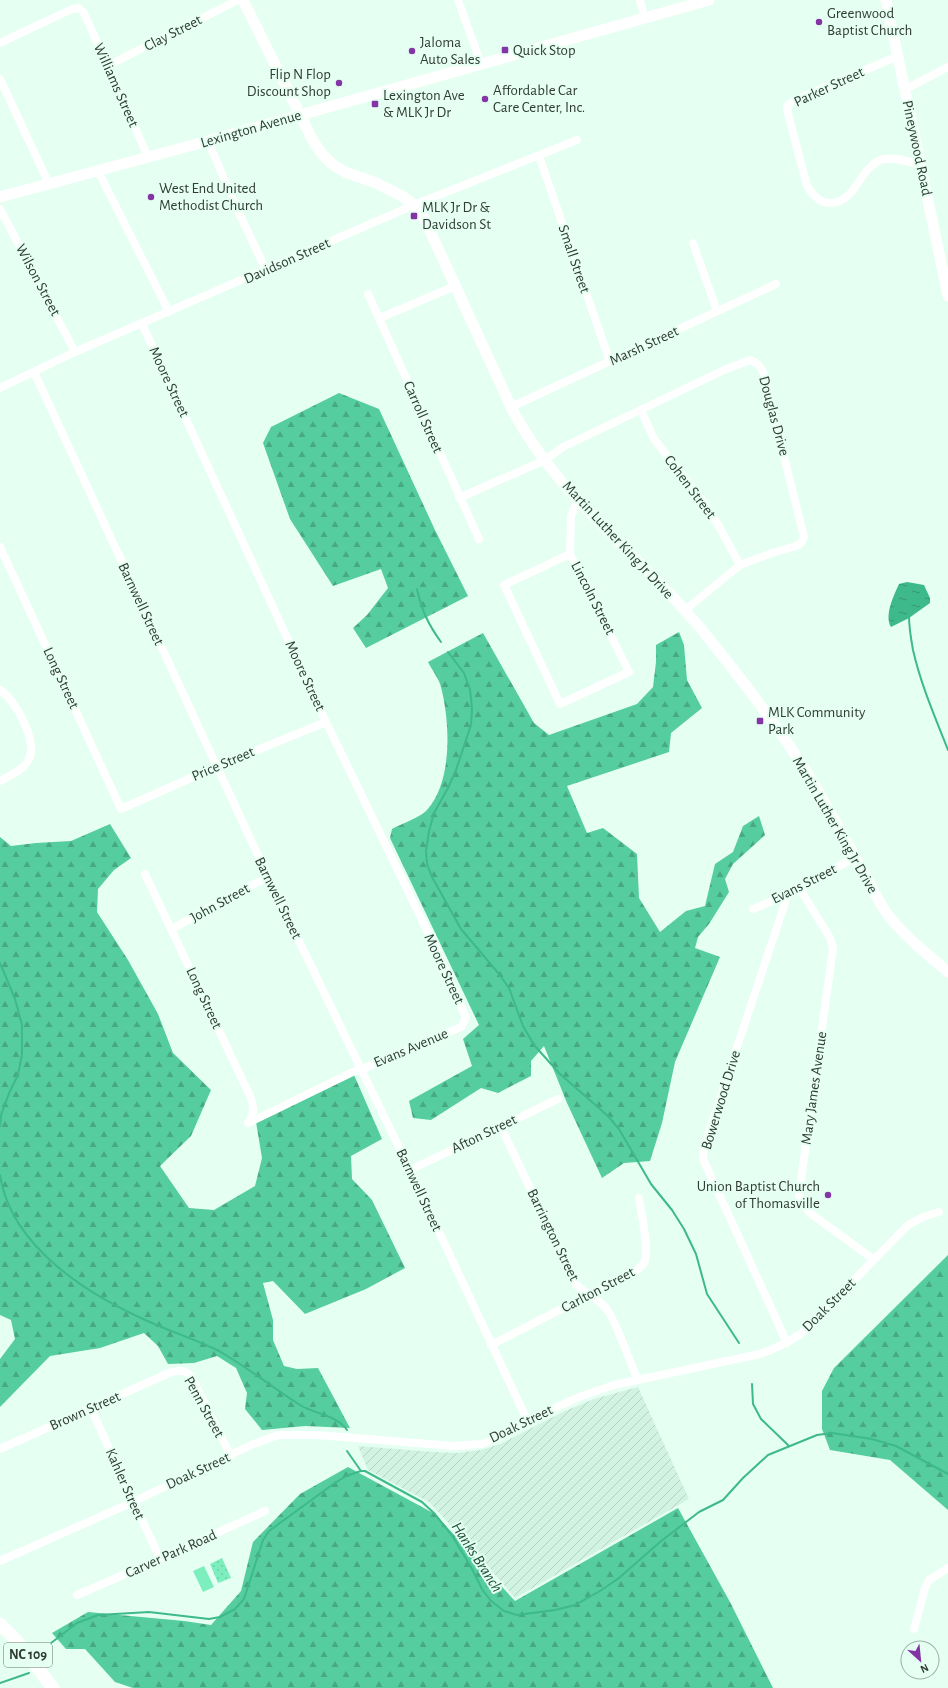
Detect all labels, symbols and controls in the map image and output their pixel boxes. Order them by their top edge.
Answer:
place label: Greenwood Baptist Church [827,6,912,38]
street label: Clay Street [142,12,204,54]
marker: Greenwood Baptist Church [814,17,824,27]
place label: Jaloma Auto Sales [420,35,480,67]
street label: Williams Street [91,41,141,129]
place label: Quick Stop [513,43,576,58]
marker: Quick Stop [500,45,510,55]
marker: Jaloma Auto Sales [407,46,417,56]
street label: Parker Street [792,64,866,110]
place label: Flip N Flop Discount Shop [247,67,331,99]
marker: Flip N Flop Discount Shop [334,78,344,88]
place label: Affordable Car Care Center, Inc. [493,83,585,115]
place label: Lexington Ave & MLK Jr Dr [383,88,465,120]
marker: Affordable Car Care Center, Inc. [480,94,490,104]
marker: Lexington Ave & MLK Jr Dr [370,99,380,109]
street label: Pineywood Road [900,99,934,197]
street label: Lexington Avenue [199,107,303,151]
place label: West End United Methodist Church [159,181,263,213]
marker: West End United Methodist Church [146,192,156,202]
place label: MLK Jr Dr & Davidson St [422,200,491,232]
marker: MLK Jr Dr & Davidson St [409,211,419,221]
street label: Small Street [555,223,593,295]
street label: Davidson Street [242,235,332,287]
street label: Wilson Street [13,242,63,319]
street label: Marsh Street [607,323,681,369]
street label: Moore Street [146,345,192,420]
street label: Douglas Drive [756,375,792,458]
street label: Carroll Street [401,379,446,455]
street label: Cohen Street [661,452,719,522]
street label: Martin Luther King Jr Drive [560,478,676,602]
street label: Lincoln Street [568,559,618,637]
street label: Barnwell Street [115,560,167,648]
street label: Moore Street [282,639,328,714]
street label: Long Street [40,645,82,711]
place label: MLK Community Park [768,705,866,737]
marker: MLK Community Park [755,716,765,726]
street label: Price Street [189,744,257,784]
street label: Martin Luther King Jr Drive [790,754,880,896]
street label: Barnwell Street [252,855,304,942]
street label: Evans Street [769,861,839,907]
street label: John Street [188,881,252,925]
street label: Moore Street [421,932,467,1007]
street label: Long Street [183,965,225,1031]
street label: Evans Avenue [372,1026,450,1070]
street label: Mary James Avenue [799,1030,829,1146]
street label: Bowerwood Drive [699,1048,743,1151]
street label: Afton Street [449,1112,519,1156]
street label: Barnwell Street [393,1146,445,1234]
place label: Union Baptist Church of Thomasville [697,1179,820,1211]
street label: Barrington Street [524,1187,582,1284]
marker: Union Baptist Church of Thomasville [823,1190,833,1200]
street label: Carlton Street [559,1264,637,1316]
street label: Doak Street [799,1275,859,1335]
street label: Penn Street [181,1374,227,1440]
street label: Brown Street [47,1389,123,1433]
street label: Doak Street [487,1402,555,1446]
street label: Kahler Street [103,1446,147,1522]
street label: Doak Street [164,1450,232,1492]
water label: Hanks Branch [448,1519,506,1595]
street label: Carver Park Road [123,1527,219,1581]
north arrow [900,1640,940,1680]
road number: NC 109 [4,1643,52,1667]
text: N [918,1662,930,1675]

